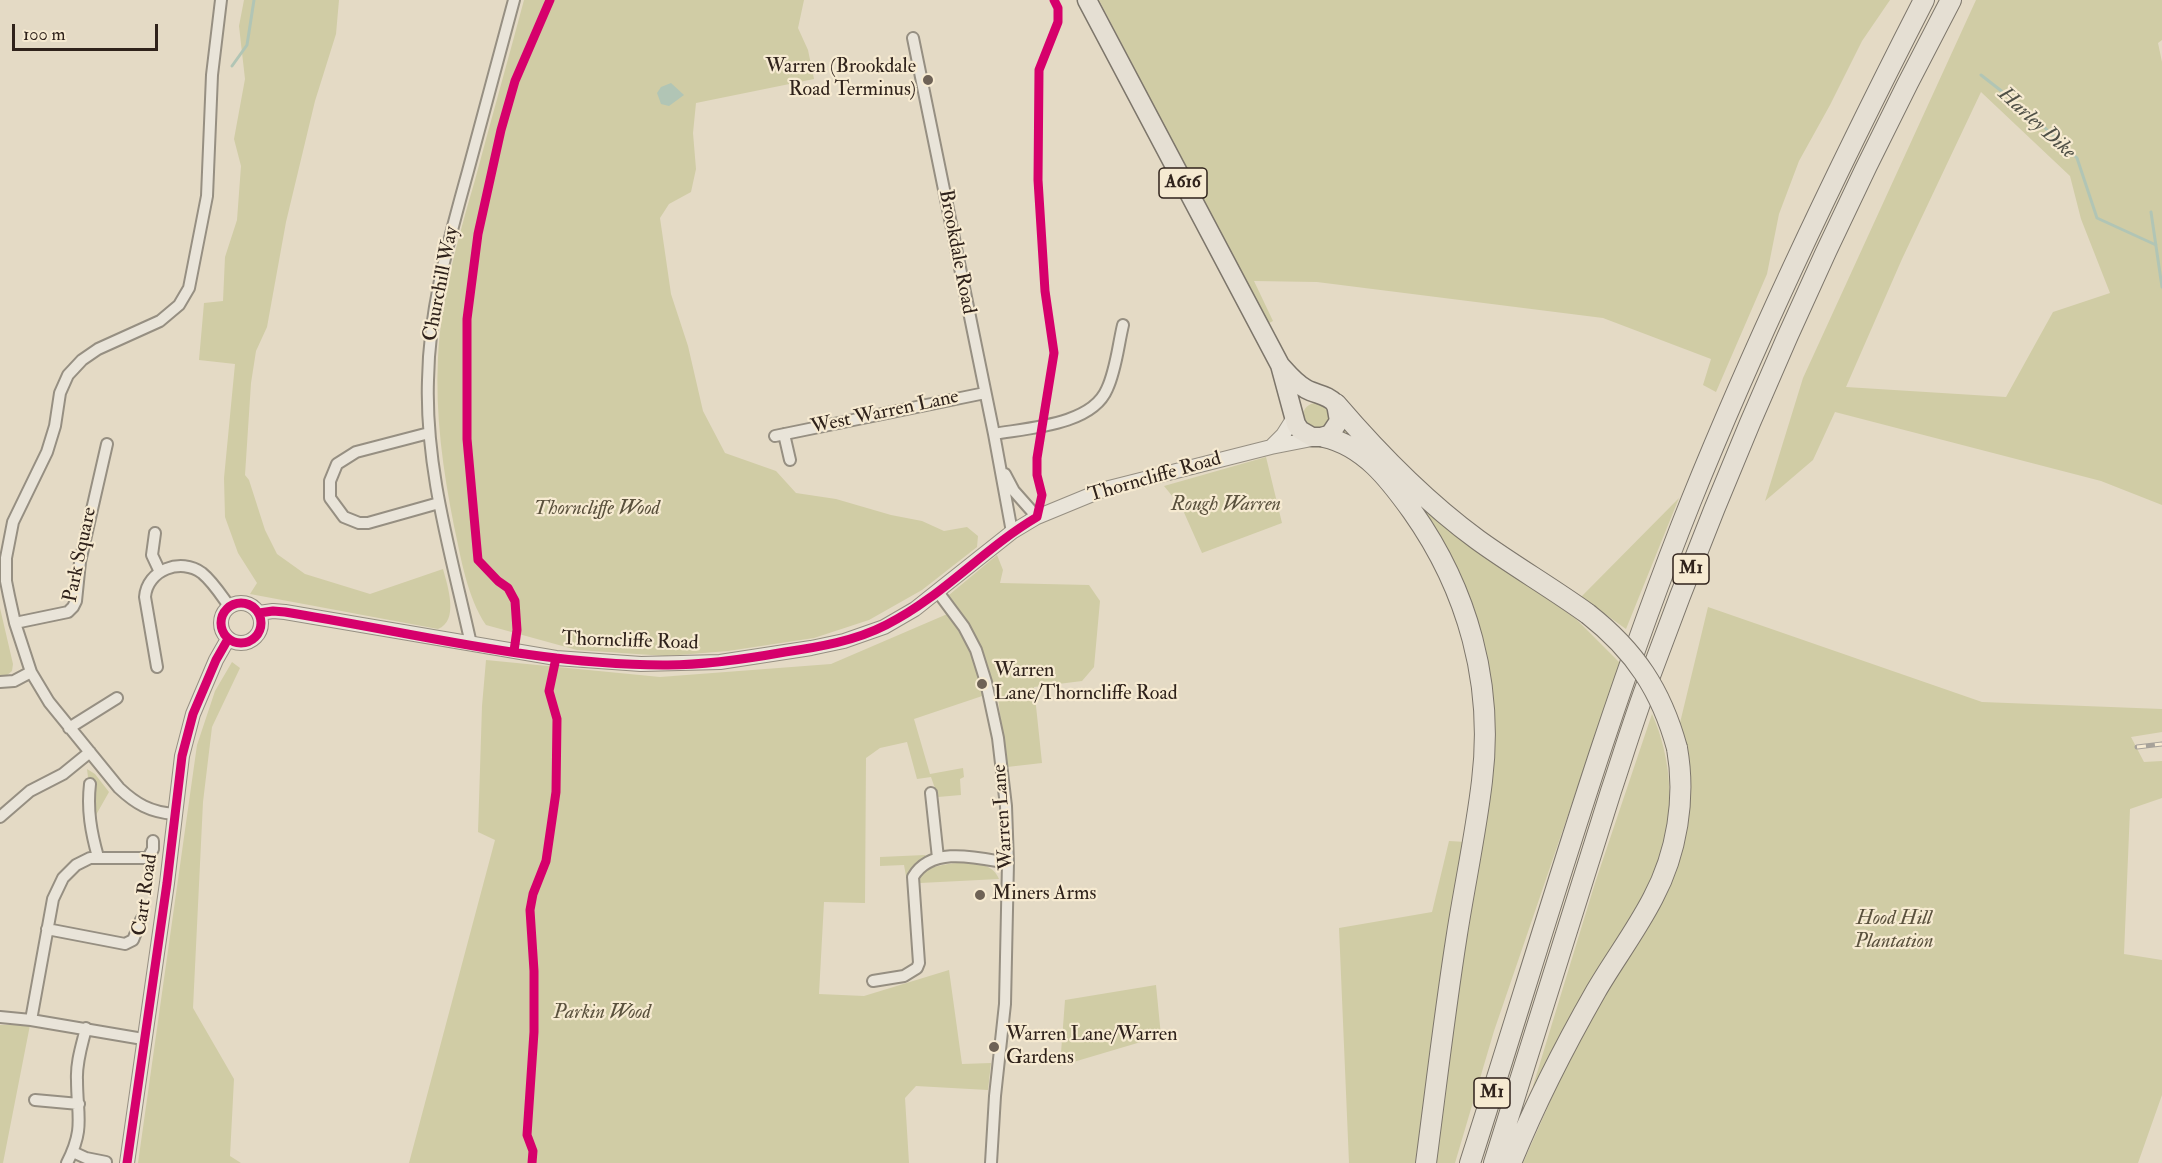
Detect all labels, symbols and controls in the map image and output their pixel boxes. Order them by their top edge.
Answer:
scale bar [15,12,160,50]
text: 100 m [23,23,66,46]
place label: Warren (Brookdale Road Terminus) [766,56,916,103]
marker: Warren (Brookdale Road Terminus) [921,73,935,87]
water label: Harley Dike [1992,83,2080,165]
road number: A616 [1159,168,1207,198]
street label: Brookdale Road [932,188,980,316]
street label: Churchill Way [419,225,465,343]
street label: West Warren Lane [809,386,961,440]
street label: Thorncliffe Road [1086,448,1224,508]
park label: Rough Warren [1171,494,1281,518]
park label: Thorncliffe Wood [534,498,660,522]
street label: Park Square [59,505,103,605]
road number: M1 [1673,554,1709,584]
street label: Thorncliffe Road [561,628,699,656]
place label: Warren Lane/Thorncliffe Road [994,660,1178,707]
marker: Warren Lane/Thorncliffe Road [975,677,989,691]
street label: Warren Lane [988,763,1020,871]
street label: Cart Road [128,852,164,938]
place label: Miners Arms [992,883,1096,907]
marker: Miners Arms [973,888,987,902]
park label: Hood Hill Plantation [1855,908,1933,955]
park label: Parkin Wood [553,1002,651,1026]
place label: Warren Lane/Warren Gardens [1006,1024,1177,1071]
marker: Warren Lane/Warren Gardens [987,1040,1001,1054]
road number: M1 [1474,1078,1510,1108]

